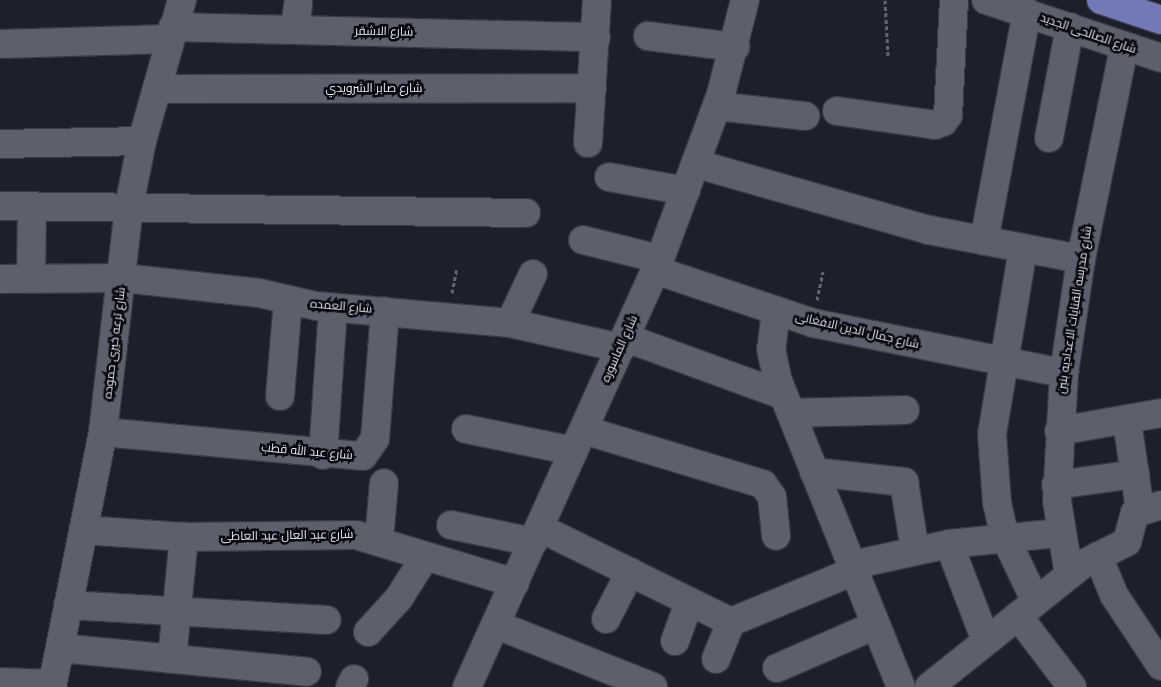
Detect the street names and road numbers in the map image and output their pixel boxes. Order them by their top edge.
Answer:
street label: شارع الصالحى الجديد [1038,11,1138,57]
street label: شارع الاشقر [355,24,413,40]
street label: شارع صابر الشرويدي [326,82,422,96]
street label: شارع مدرسه القنايات الاعداديه بنين [1055,225,1095,395]
street label: شارع ترعه خيرى حموده [101,286,129,400]
street label: شارع العمده [309,297,373,317]
street label: شارع جمال الدين الافغانى [794,310,920,352]
street label: شارع الماسوره [599,313,641,385]
street label: شارع عبد الله قطب [261,441,353,463]
street label: شارع عبد العال عبد العاطى [221,528,353,544]

